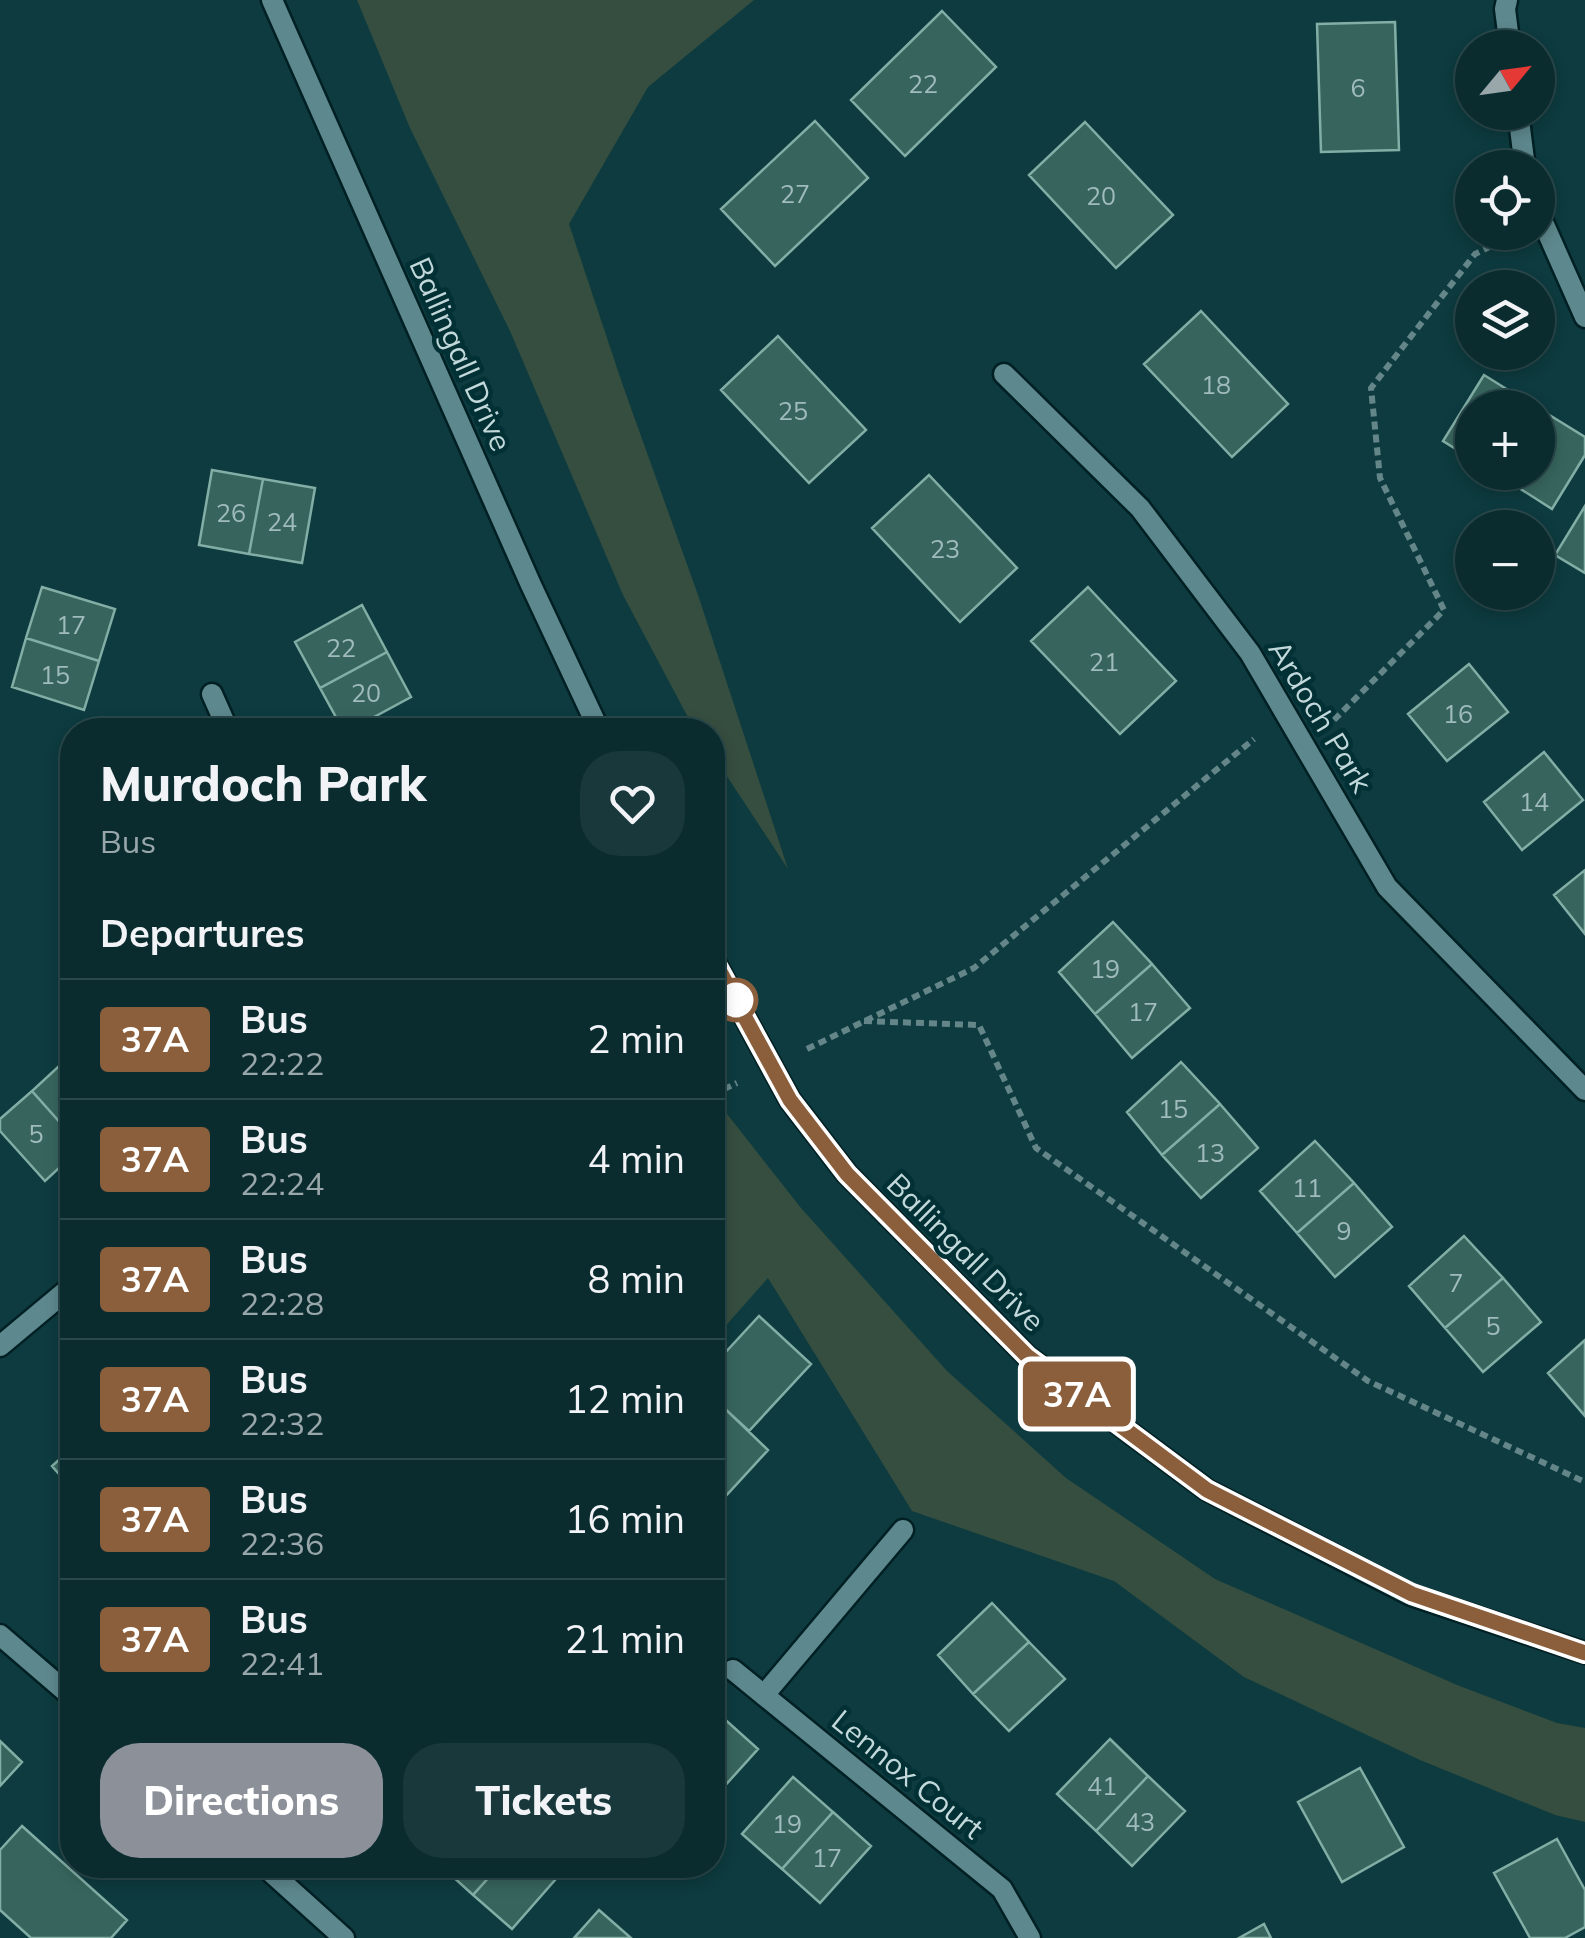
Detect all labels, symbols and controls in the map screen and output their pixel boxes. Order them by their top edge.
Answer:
north arrow [1455,30,1555,130]
map controls [1455,30,1555,610]
house number: 22 [908,68,938,99]
house number: 6 [1350,72,1366,103]
button: locate [1455,150,1555,250]
house number: 27 [780,178,810,209]
house number: 20 [1086,180,1116,211]
street label: Ballingall Drive [401,251,521,457]
button: layers [1455,270,1555,370]
house number: 18 [1201,369,1231,400]
button: + [1455,390,1555,490]
house number: 25 [778,395,808,426]
house number: 26 [216,497,246,528]
house number: 24 [267,506,297,537]
button: − [1455,510,1555,610]
house number: 23 [930,533,960,564]
house number: 17 [56,609,86,640]
house number: 22 [326,632,356,663]
street label: Ardoch Park [1261,633,1382,800]
house number: 21 [1089,646,1119,677]
house number: 15 [40,659,70,690]
house number: 20 [351,677,381,708]
house number: 16 [1443,698,1473,729]
button: heart [580,751,685,856]
text: Murdoch Park [100,753,426,813]
house number: 14 [1519,786,1549,817]
text: Bus [100,821,156,861]
text: Departures [100,909,304,957]
house number: 19 [1090,953,1120,984]
unlabelled marker [715,979,757,1021]
text: Bus [240,995,308,1043]
house number: 17 [1128,996,1158,1027]
text: 2 min [588,1015,685,1063]
text: 37A [121,1017,189,1061]
text: 22:22 [240,1043,324,1083]
house number: 15 [1158,1093,1188,1124]
text: Bus [240,1115,308,1163]
house number: 5 [28,1118,44,1149]
text: 4 min [588,1135,685,1183]
text: 37A [121,1137,189,1181]
house number: 13 [1195,1137,1225,1168]
text: 22:24 [240,1163,324,1203]
street label: Ballingall Drive [879,1165,1053,1339]
house number: 11 [1292,1172,1322,1203]
house number: 9 [1336,1215,1352,1246]
text: Bus [240,1235,308,1283]
text: 8 min [588,1255,685,1303]
text: 37A [121,1257,189,1301]
house number: 7 [1448,1267,1464,1298]
text: 22:28 [240,1283,324,1323]
house number: 5 [1485,1310,1501,1341]
text: Bus [240,1355,308,1403]
line badge: 37A [1020,1362,1134,1426]
text: 37A [1043,1372,1111,1416]
text: 12 min [565,1375,685,1423]
text: 37A [121,1377,189,1421]
text: 22:32 [240,1403,324,1443]
text: Bus [240,1475,308,1523]
text: 16 min [565,1495,685,1543]
text: 37A [121,1497,189,1541]
text: 22:36 [240,1523,324,1563]
text: Bus [240,1595,308,1643]
text: 21 min [565,1615,685,1663]
text: 37A [121,1617,189,1661]
text: 22:41 [240,1643,324,1683]
street label: Lennox Court [824,1701,992,1847]
button: Directions [100,1743,383,1858]
button: Tickets [403,1743,685,1858]
house number: 41 [1087,1770,1117,1801]
house number: 43 [1125,1806,1155,1837]
house number: 19 [772,1808,802,1839]
house number: 17 [812,1842,842,1873]

